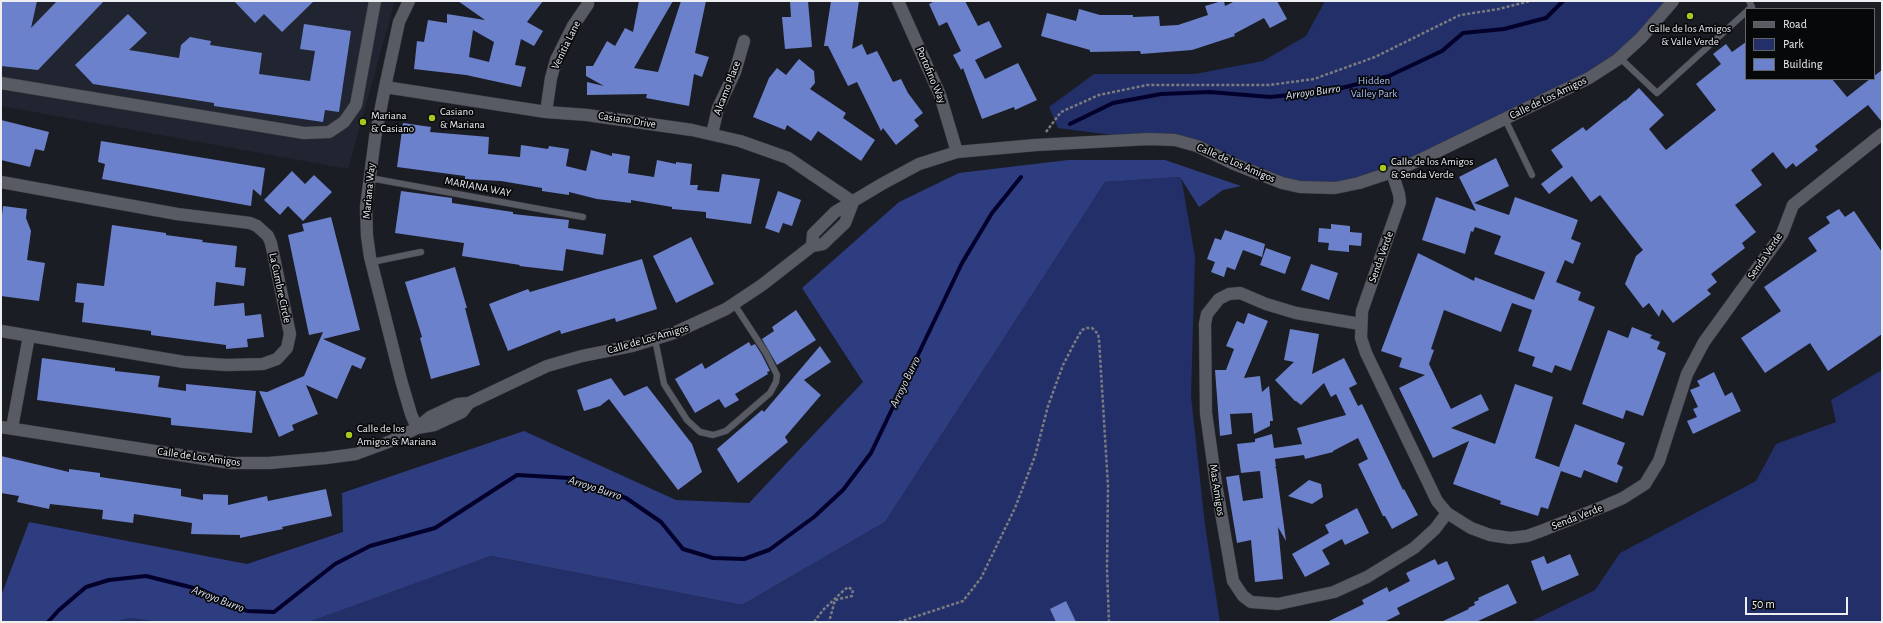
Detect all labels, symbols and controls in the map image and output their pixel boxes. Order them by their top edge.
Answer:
legend [1745,8,1875,80]
marker: Calle de los Amigos & Valle Verde [1685,11,1695,21]
text: Road [1783,18,1807,30]
street label: Venitia Lane [549,19,583,71]
place label: Calle de los Amigos & Valle Verde [1649,22,1731,48]
text: Park [1783,38,1804,50]
street label: Portofino Way [913,45,949,105]
text: Building [1783,58,1823,70]
street label: Alcamo Place [711,59,743,117]
park label: Hidden Valley Park [1351,74,1397,100]
street label: Calle de Los Amigos [1507,74,1589,122]
water label: Arroyo Burro [1285,81,1341,103]
place label: Casiano & Mariana [440,105,485,131]
place label: Mariana & Casiano [371,109,414,135]
street label: Casiano Drive [597,109,657,131]
marker: Casiano & Mariana [427,113,437,123]
marker: Mariana & Casiano [358,117,368,127]
street label: Calle de Los Amigos [1195,141,1277,185]
place label: Calle de los Amigos & Senda Verde [1391,155,1473,181]
street label: Mariana Way [360,162,378,220]
marker: Calle de los Amigos & Senda Verde [1378,163,1388,173]
street label: MARIANA WAY [444,174,512,200]
street label: Senda Verde [1366,230,1396,284]
street label: Senda Verde [1745,230,1785,282]
street label: La Cumbre Circle [266,252,294,324]
street label: Calle de Los Amigos [606,321,690,357]
water label: Arroyo Burro [886,354,924,410]
place label: Calle de los Amigos & Mariana [357,422,436,448]
marker: Calle de los Amigos & Mariana [344,430,354,440]
street label: Calle de Los Amigos [157,445,241,469]
street label: Mas Amigos [1206,463,1228,517]
water label: Arroyo Burro [567,473,623,503]
street label: Senda Verde [1550,501,1604,533]
water label: Arroyo Burro [190,582,246,616]
scale bar [1747,589,1850,615]
text: 50 m [1752,598,1775,610]

